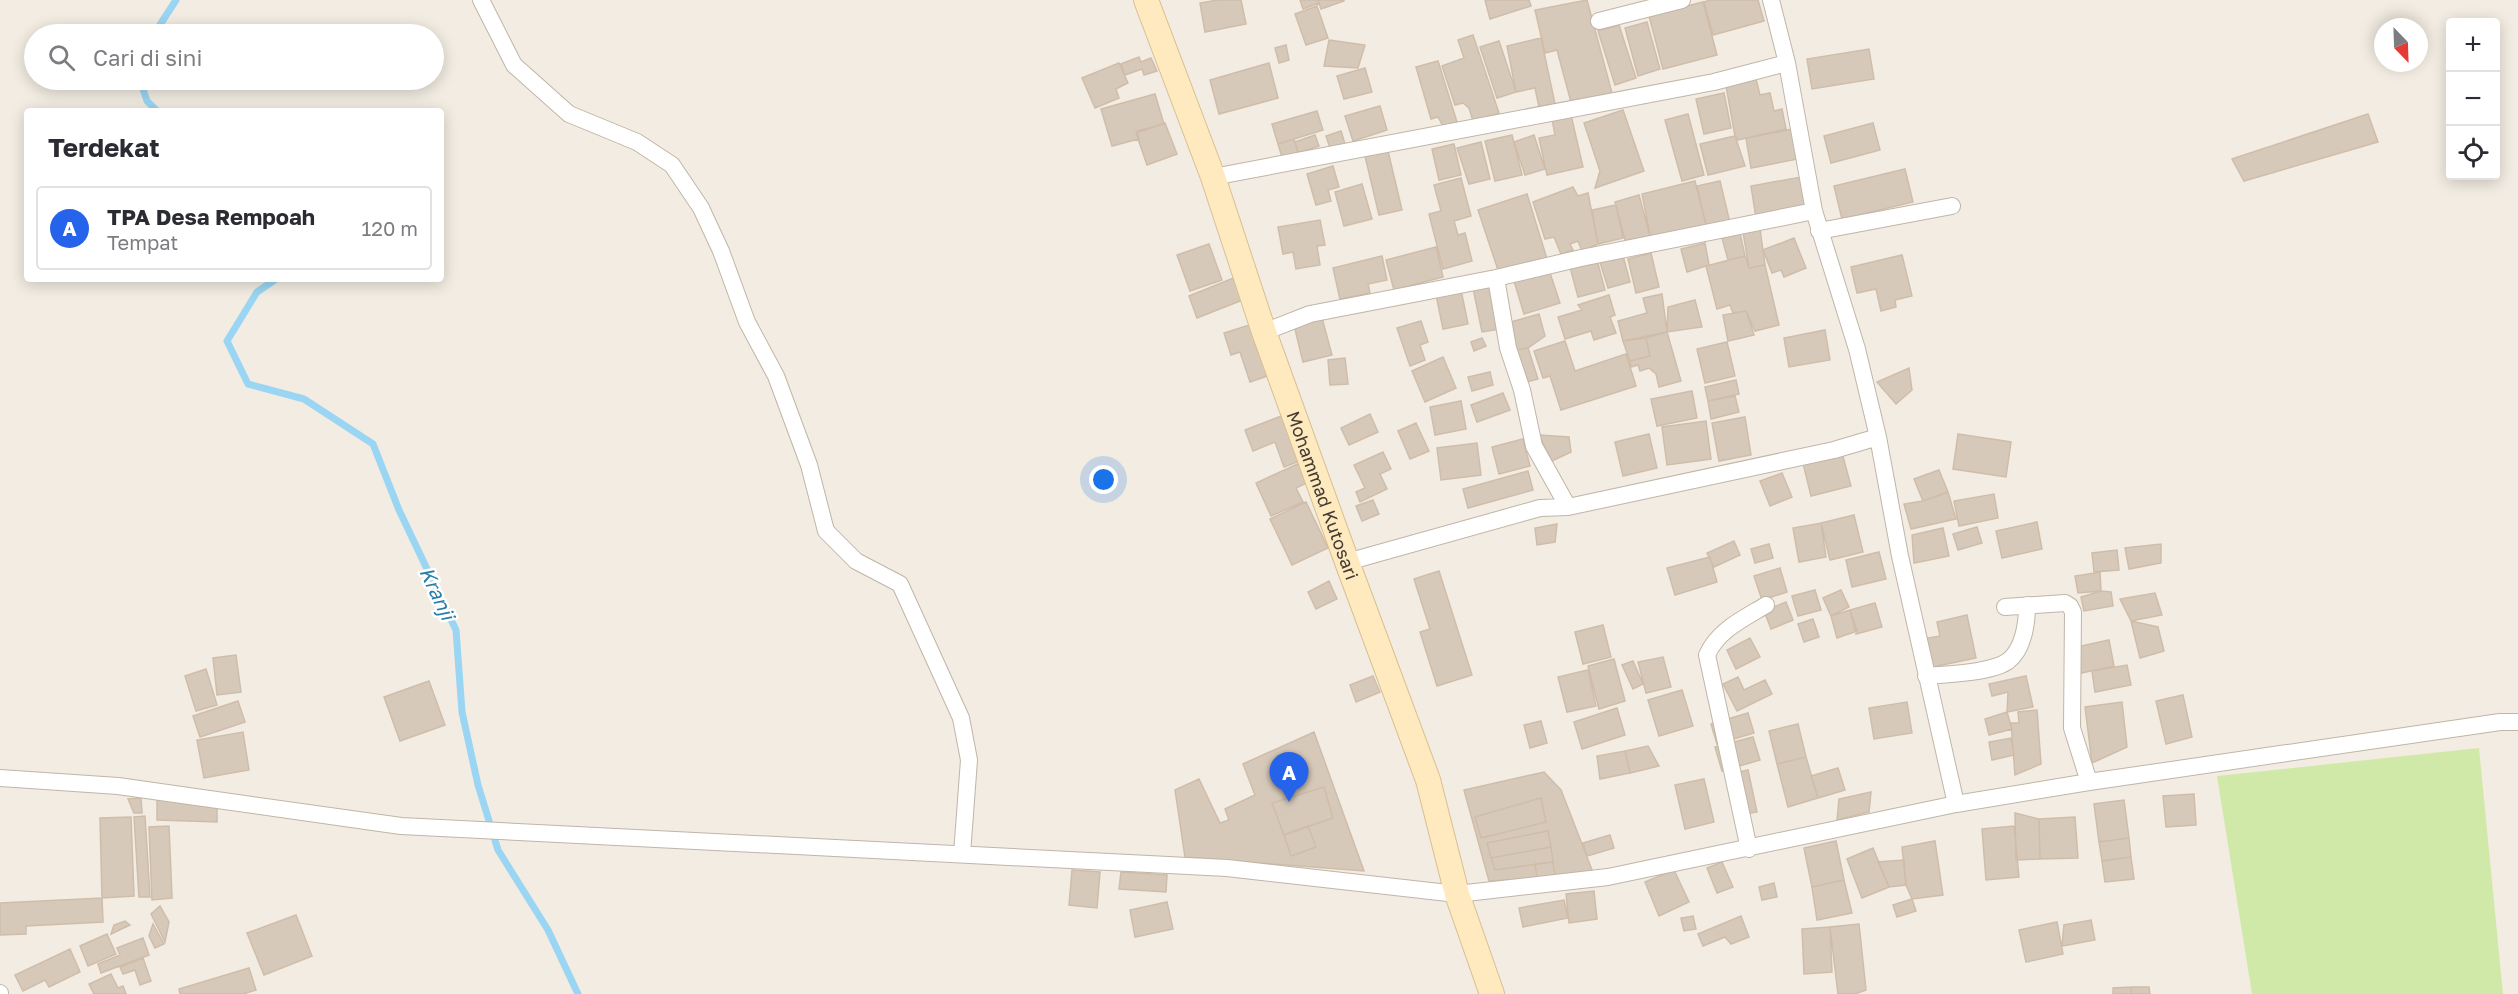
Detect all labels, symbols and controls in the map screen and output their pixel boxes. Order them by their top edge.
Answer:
north arrow [2374,18,2428,72]
map controls [2446,18,2500,180]
button: + [2446,18,2500,72]
search box [24,24,444,90]
icon: search [45,41,78,74]
text: Cari di sini [93,44,202,71]
button: − [2446,72,2500,126]
button: locate [2446,126,2500,180]
text: Terdekat [48,132,160,163]
text: TPA Desa Rempoah [107,203,315,230]
text: A [62,216,77,240]
text: 120 m [362,216,418,240]
text: Tempat [107,230,178,254]
street label: Mohammad Kutosari [1282,408,1364,583]
your location [1089,465,1118,494]
water label: Kranji [414,563,462,626]
pin: A [1270,752,1308,802]

